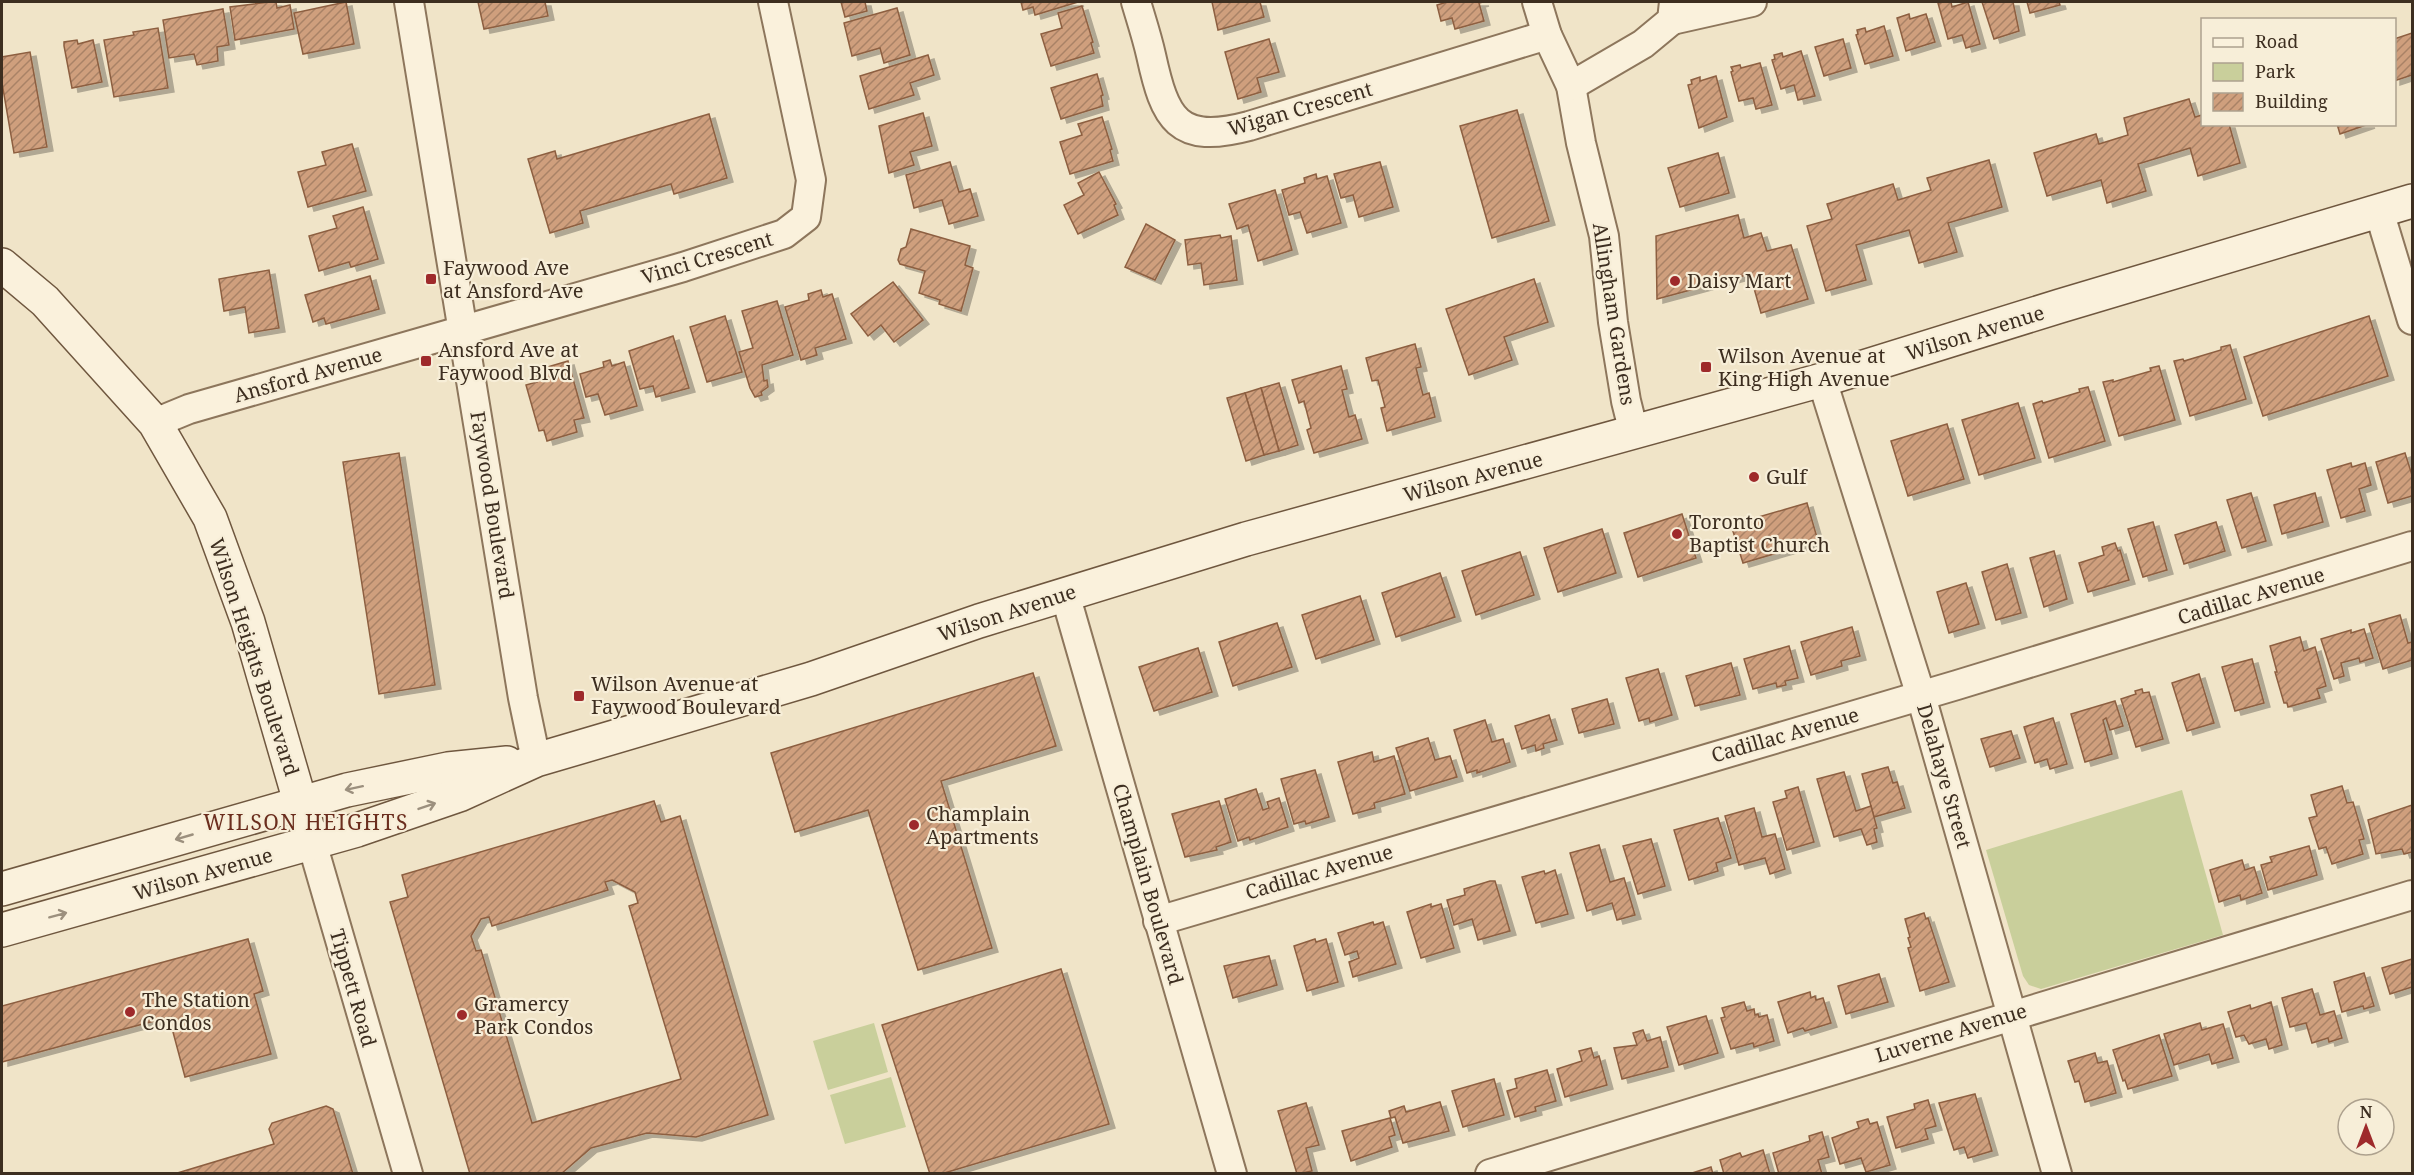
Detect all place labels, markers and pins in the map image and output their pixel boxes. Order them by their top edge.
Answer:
place label: Faywood Ave at Ansford Ave [443,254,584,304]
place label: Daisy Mart [1687,267,1791,294]
marker: Faywood Ave at Ansford Ave [424,272,438,286]
marker: Daisy Mart [1668,274,1682,288]
place label: Ansford Ave at Faywood Blvd [438,336,579,386]
place label: Wilson Avenue at King High Avenue [1718,342,1890,392]
marker: Ansford Ave at Faywood Blvd [419,354,433,368]
marker: Wilson Avenue at King High Avenue [1699,360,1713,374]
place label: Gulf [1766,463,1808,490]
marker: Gulf [1747,470,1761,484]
place label: Toronto Baptist Church [1689,508,1830,558]
marker: Toronto Baptist Church [1670,527,1684,541]
place label: Wilson Avenue at Faywood Boulevard [591,670,781,720]
marker: Wilson Avenue at Faywood Boulevard [572,689,586,703]
place label: Champlain Apartments [926,800,1039,850]
marker: Champlain Apartments [907,818,921,832]
place label: The Station Condos [142,986,250,1036]
place label: Gramercy Park Condos [474,990,593,1040]
marker: The Station Condos [123,1005,137,1019]
marker: Gramercy Park Condos [455,1008,469,1022]

